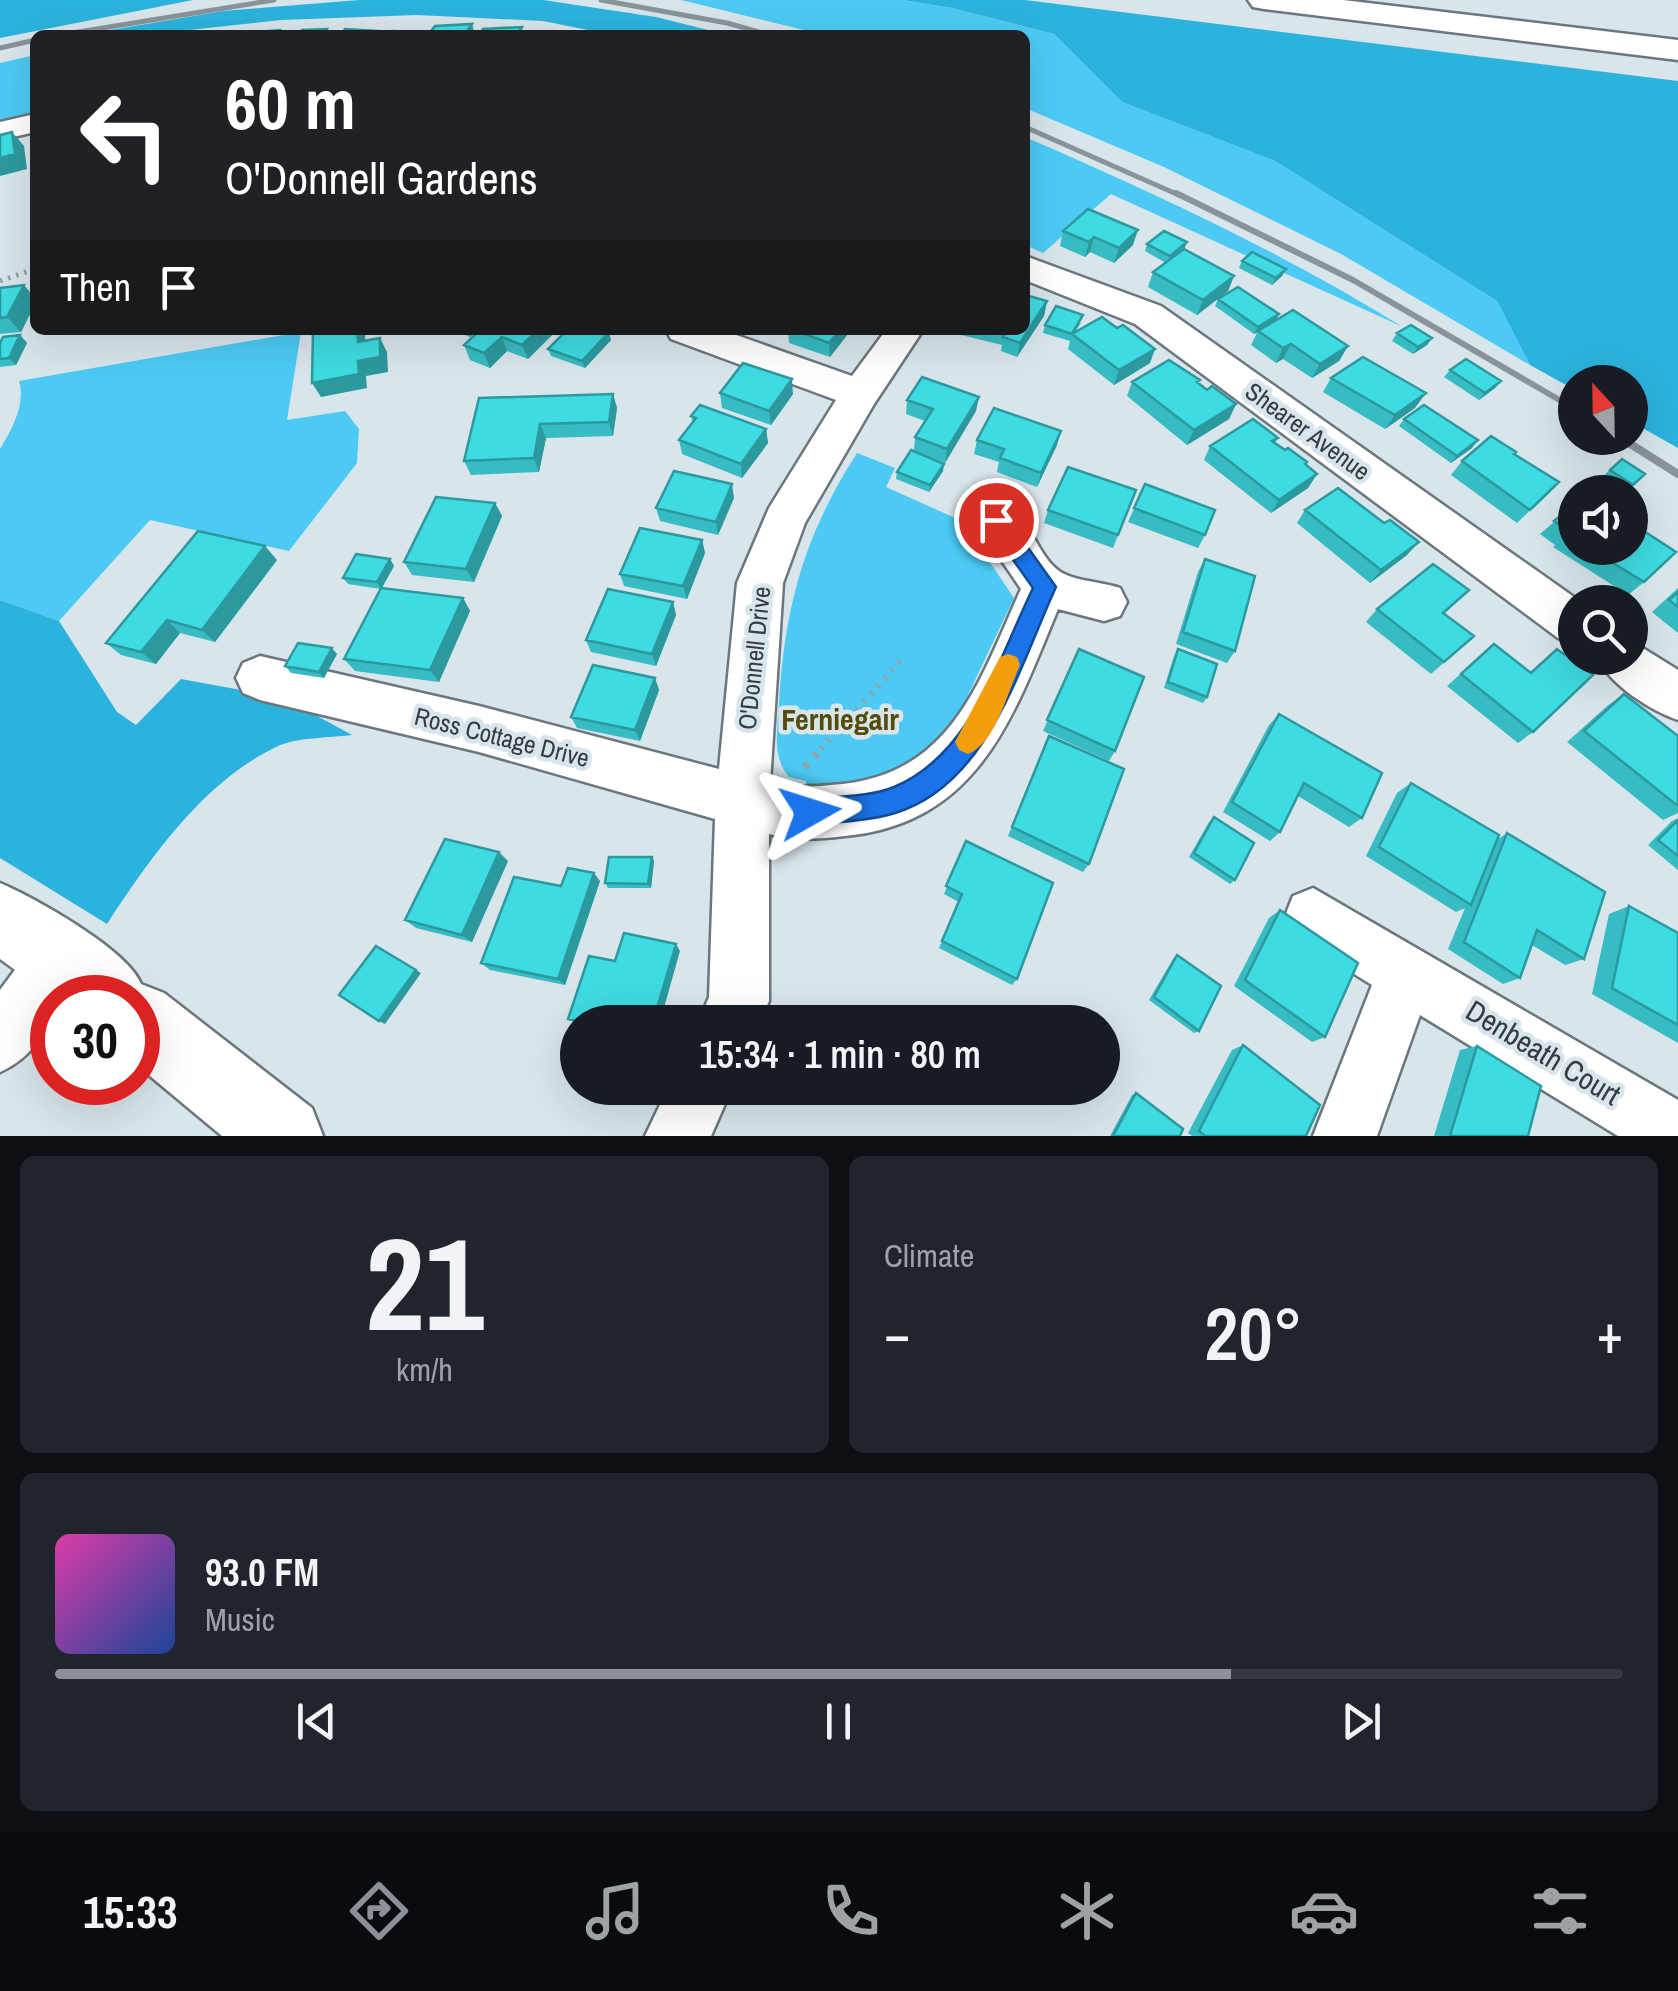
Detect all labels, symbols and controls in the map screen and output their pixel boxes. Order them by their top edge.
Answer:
text: 60 m [225,57,356,151]
icon: left [60,70,190,200]
text: O'Donnell Gardens [225,147,538,208]
icon: arrive [151,260,206,315]
text: Then [60,262,131,313]
north arrow [1558,365,1648,455]
map controls [1558,365,1648,675]
street label: Shearer Avenue [1239,374,1377,488]
button: sound [1558,475,1648,565]
pin [954,478,1039,563]
icon: arrive [969,493,1024,548]
street label: O'Donnell Drive [730,585,778,731]
button: search [1558,585,1648,675]
street label: Ross Cottage Drive [411,699,593,775]
district label: Ferniegair [781,699,899,739]
position arrow [758,760,862,864]
speed limit sign: 30 [30,975,160,1105]
street label: Denbeath Court [1459,990,1628,1114]
text: 15:34 · 1 min · 80 m [699,1029,981,1080]
text: 21 [365,1195,484,1371]
text: Climate [884,1234,974,1277]
text: 20° [1204,1282,1303,1383]
text: − [884,1296,910,1370]
text: + [1597,1296,1623,1370]
text: km/h [396,1348,453,1391]
text: 93.0 FM [205,1547,319,1598]
text: Music [205,1598,275,1641]
icon: previous [289,1694,344,1749]
icon: pause [811,1694,866,1749]
icon: next [1334,1694,1389,1749]
icon: directions [344,1876,414,1946]
icon: music [580,1876,650,1946]
icon: phone [816,1876,886,1946]
icon: climate [1052,1876,1122,1946]
icon: car [1289,1876,1359,1946]
icon: filters [1525,1876,1595,1946]
text: 15:33 [83,1881,177,1942]

